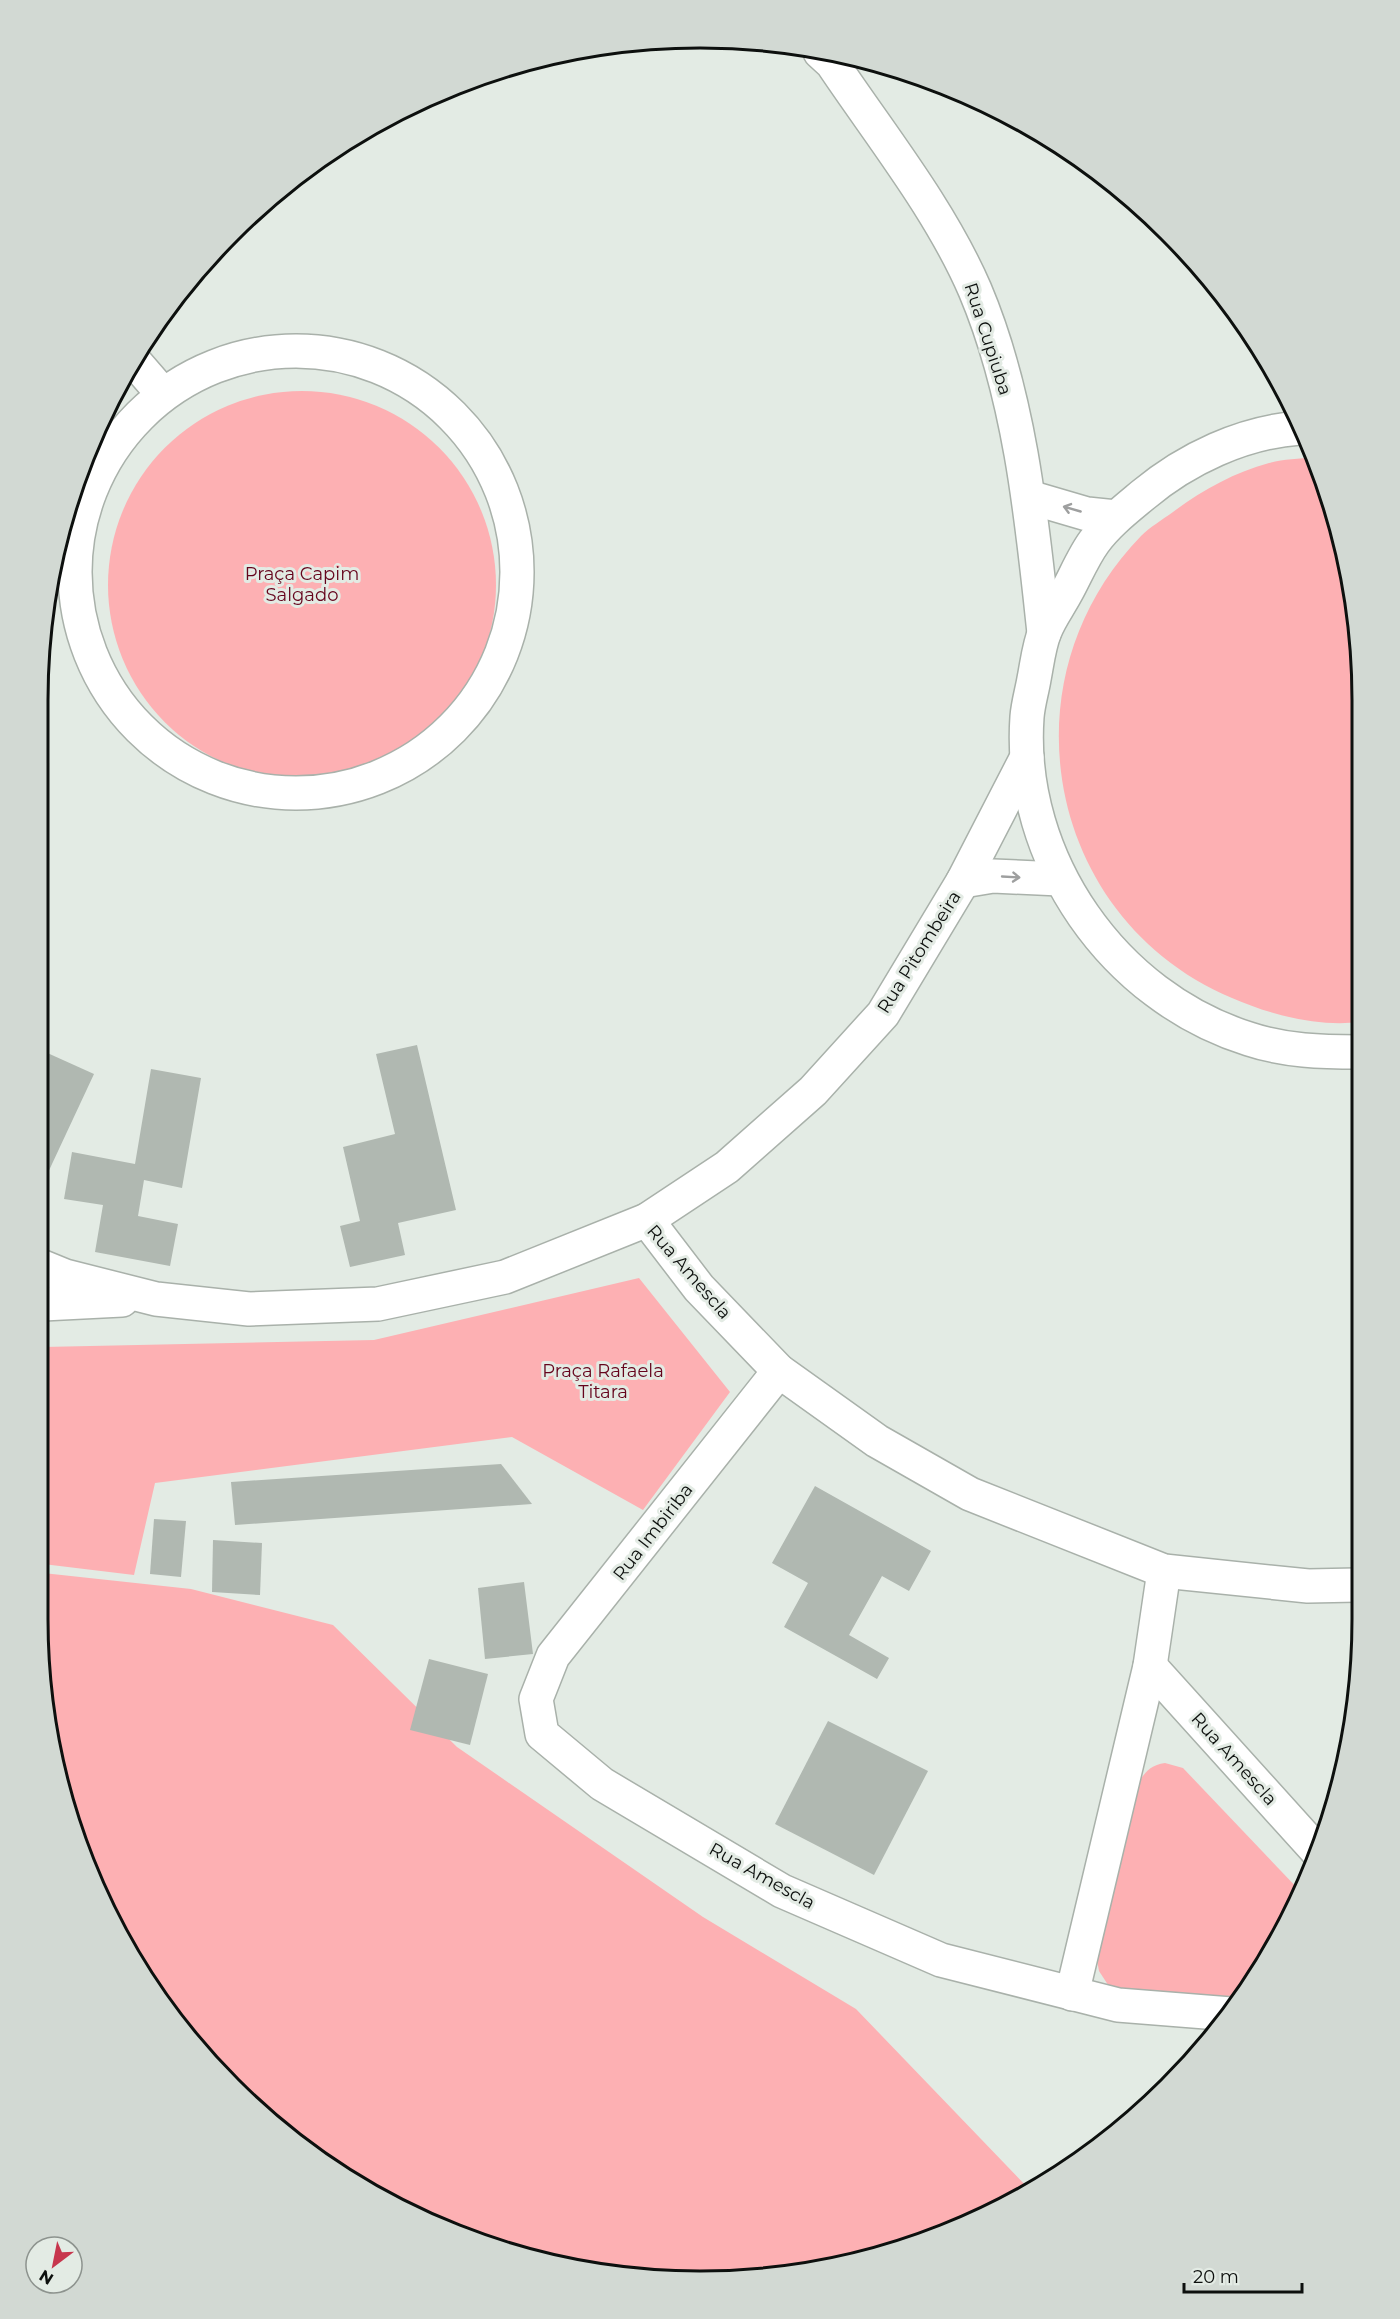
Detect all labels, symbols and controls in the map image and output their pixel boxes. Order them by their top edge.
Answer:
street label: Rua Cupiuba [959,280,1017,398]
one-way arrow [1063,503,1082,515]
park label: Praça Capim Salgado [245,563,359,606]
one-way arrow [1001,871,1021,882]
street label: Rua Pitombeira [872,887,966,1017]
street label: Rua Amescla [642,1220,736,1324]
park label: Praça Rafaela Titara [542,1360,664,1403]
street label: Rua Imbiriba [608,1479,698,1585]
street label: Rua Amescla [1186,1708,1282,1810]
street label: Rua Amescla [705,1838,819,1914]
north arrow [24,2235,84,2295]
scale bar [1184,2256,1302,2294]
text: N [36,2266,57,2289]
text: 20 m [1193,2266,1239,2288]

